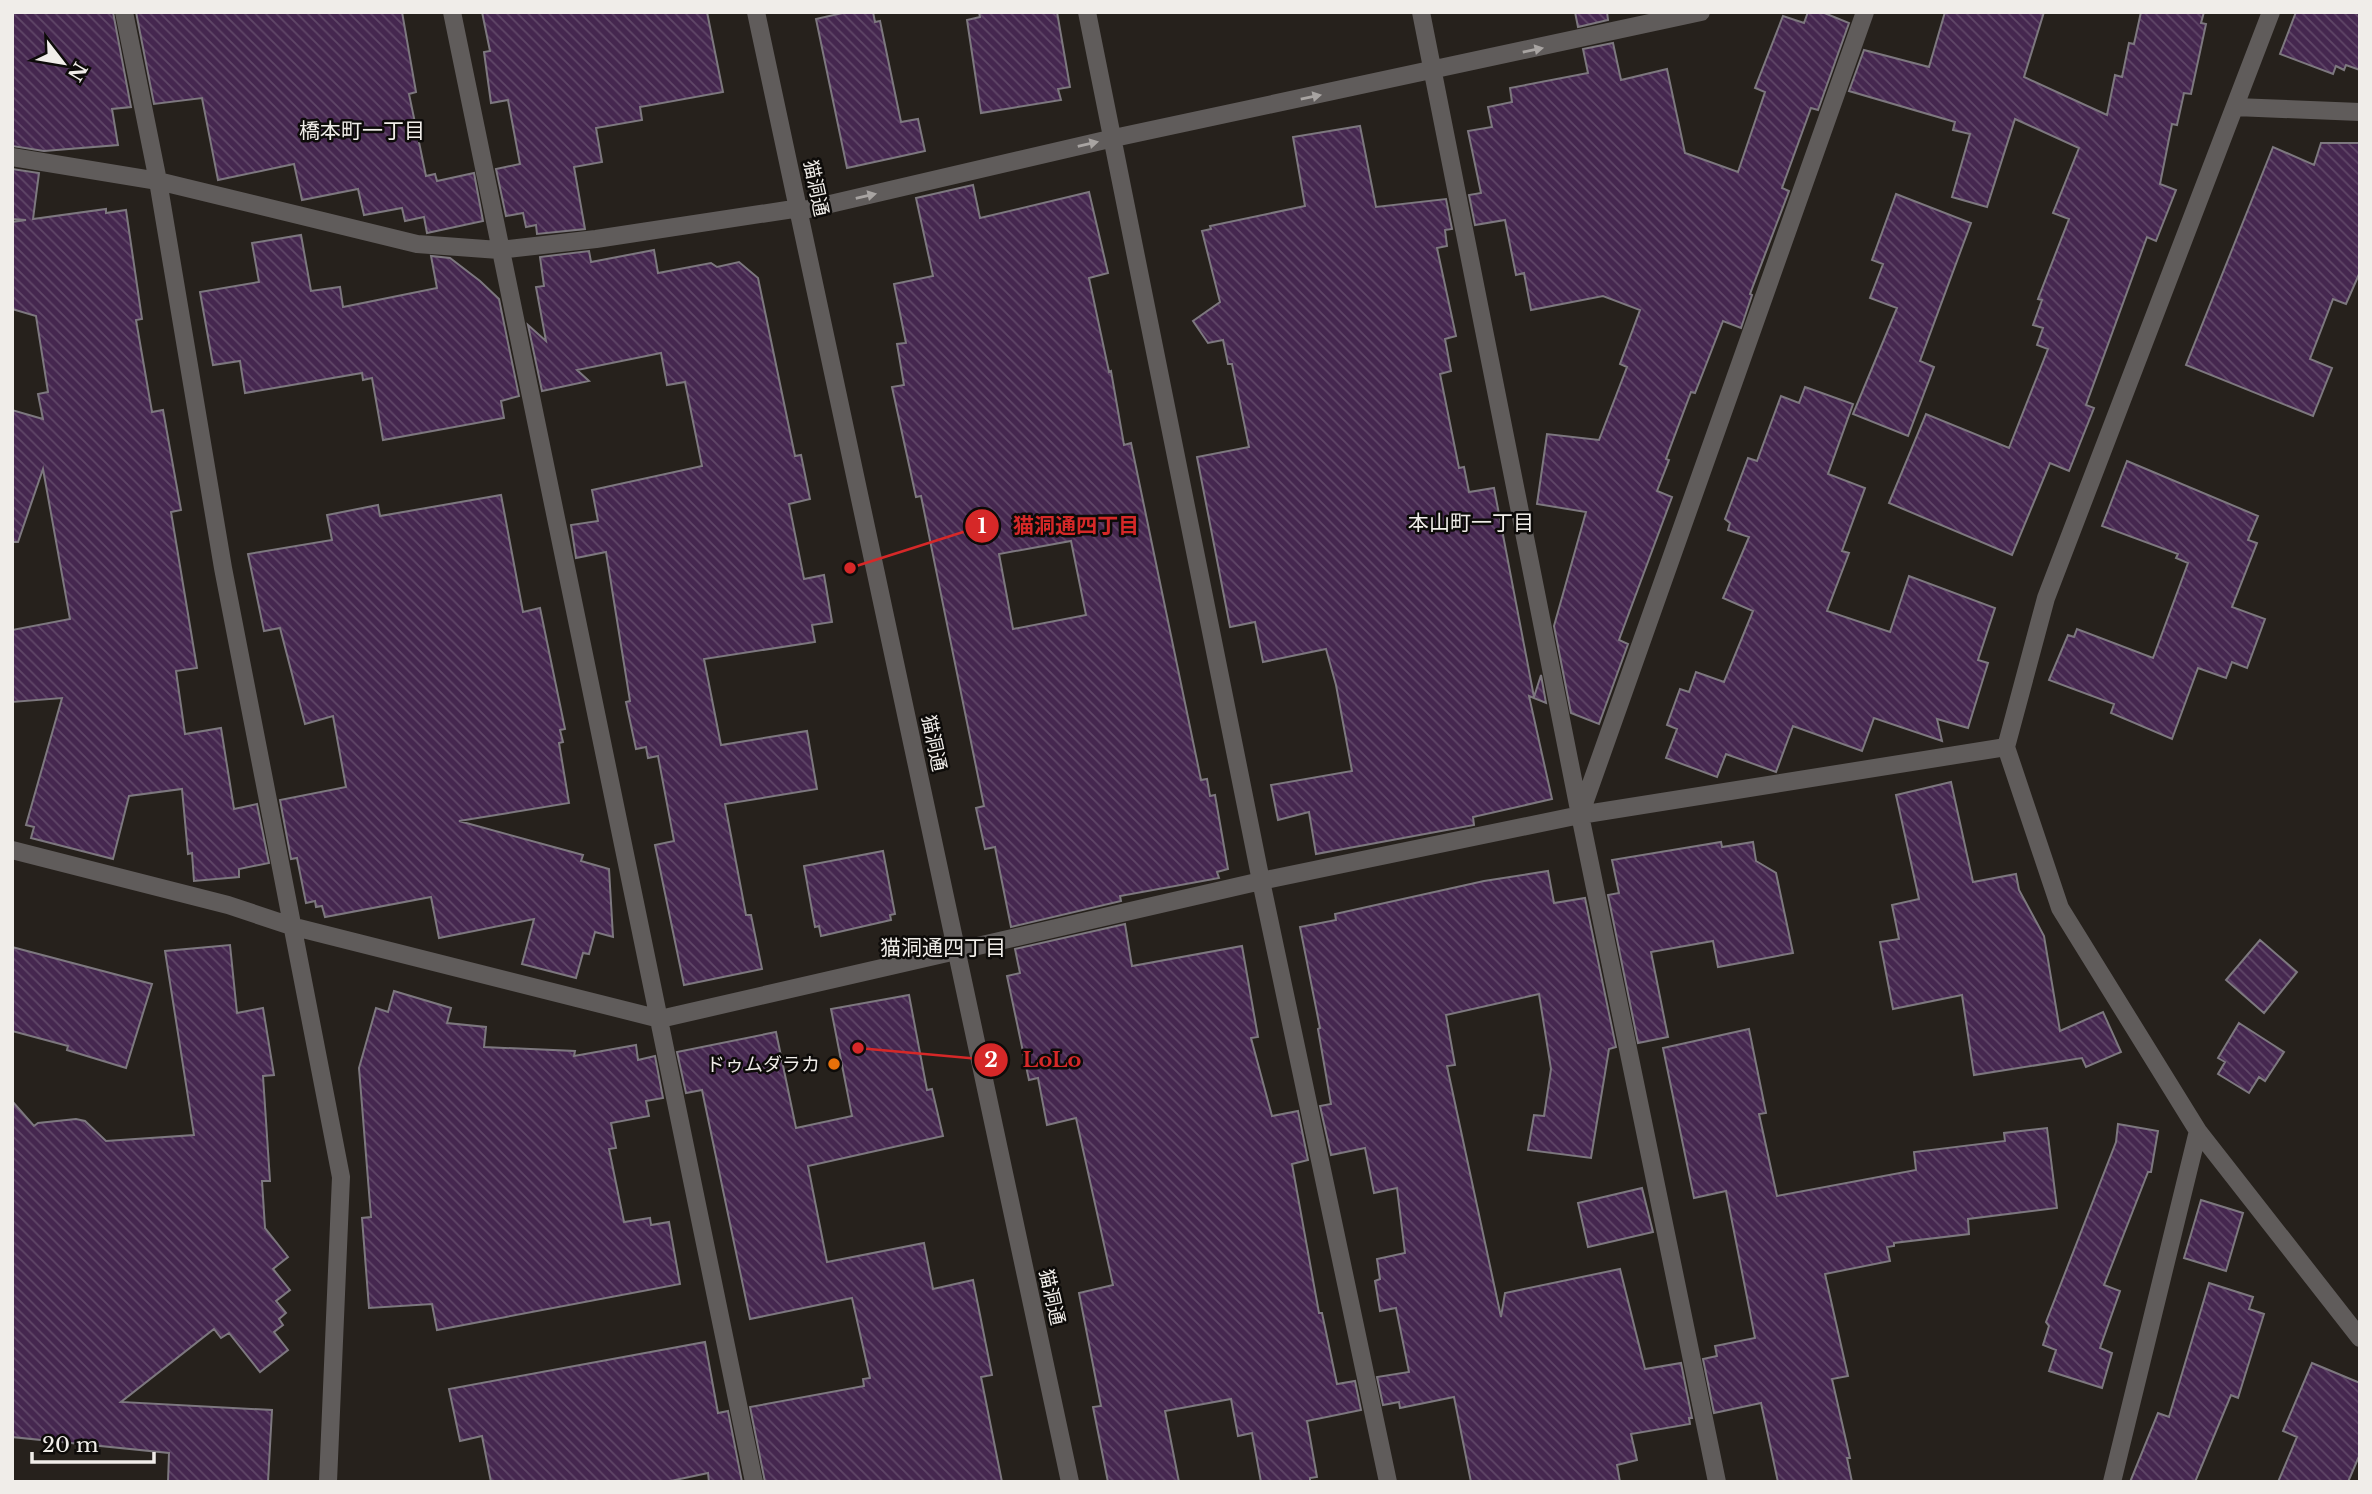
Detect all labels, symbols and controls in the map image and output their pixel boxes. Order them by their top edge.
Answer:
north arrow [28,28,98,98]
one-way arrow [1522,44,1544,55]
text: N [63,58,92,85]
one-way arrow [1300,92,1322,103]
district label: 橋本町一丁目 [299,118,425,144]
one-way arrow [1077,138,1099,149]
street label: 猫洞通 [799,158,833,218]
one-way arrow [856,190,878,201]
callout: 猫洞通四丁目 [964,505,1153,547]
district label: 本山町一丁目 [1408,510,1534,536]
text: 1 [977,513,987,539]
text: 猫洞通四丁目 [1013,513,1139,539]
street label: 猫洞通 [917,713,951,773]
district label: 猫洞通四丁目 [880,935,1006,961]
callout: LoLo [974,1039,1096,1081]
text: 2 [984,1047,998,1073]
text: LoLo [1023,1047,1082,1073]
place label: ドゥムダラカ [706,1053,820,1076]
marker: ドゥムダラカ [826,1056,842,1072]
street label: 猫洞通 [1034,1267,1070,1327]
scale bar [32,1420,154,1464]
text: 20 m [42,1432,99,1458]

